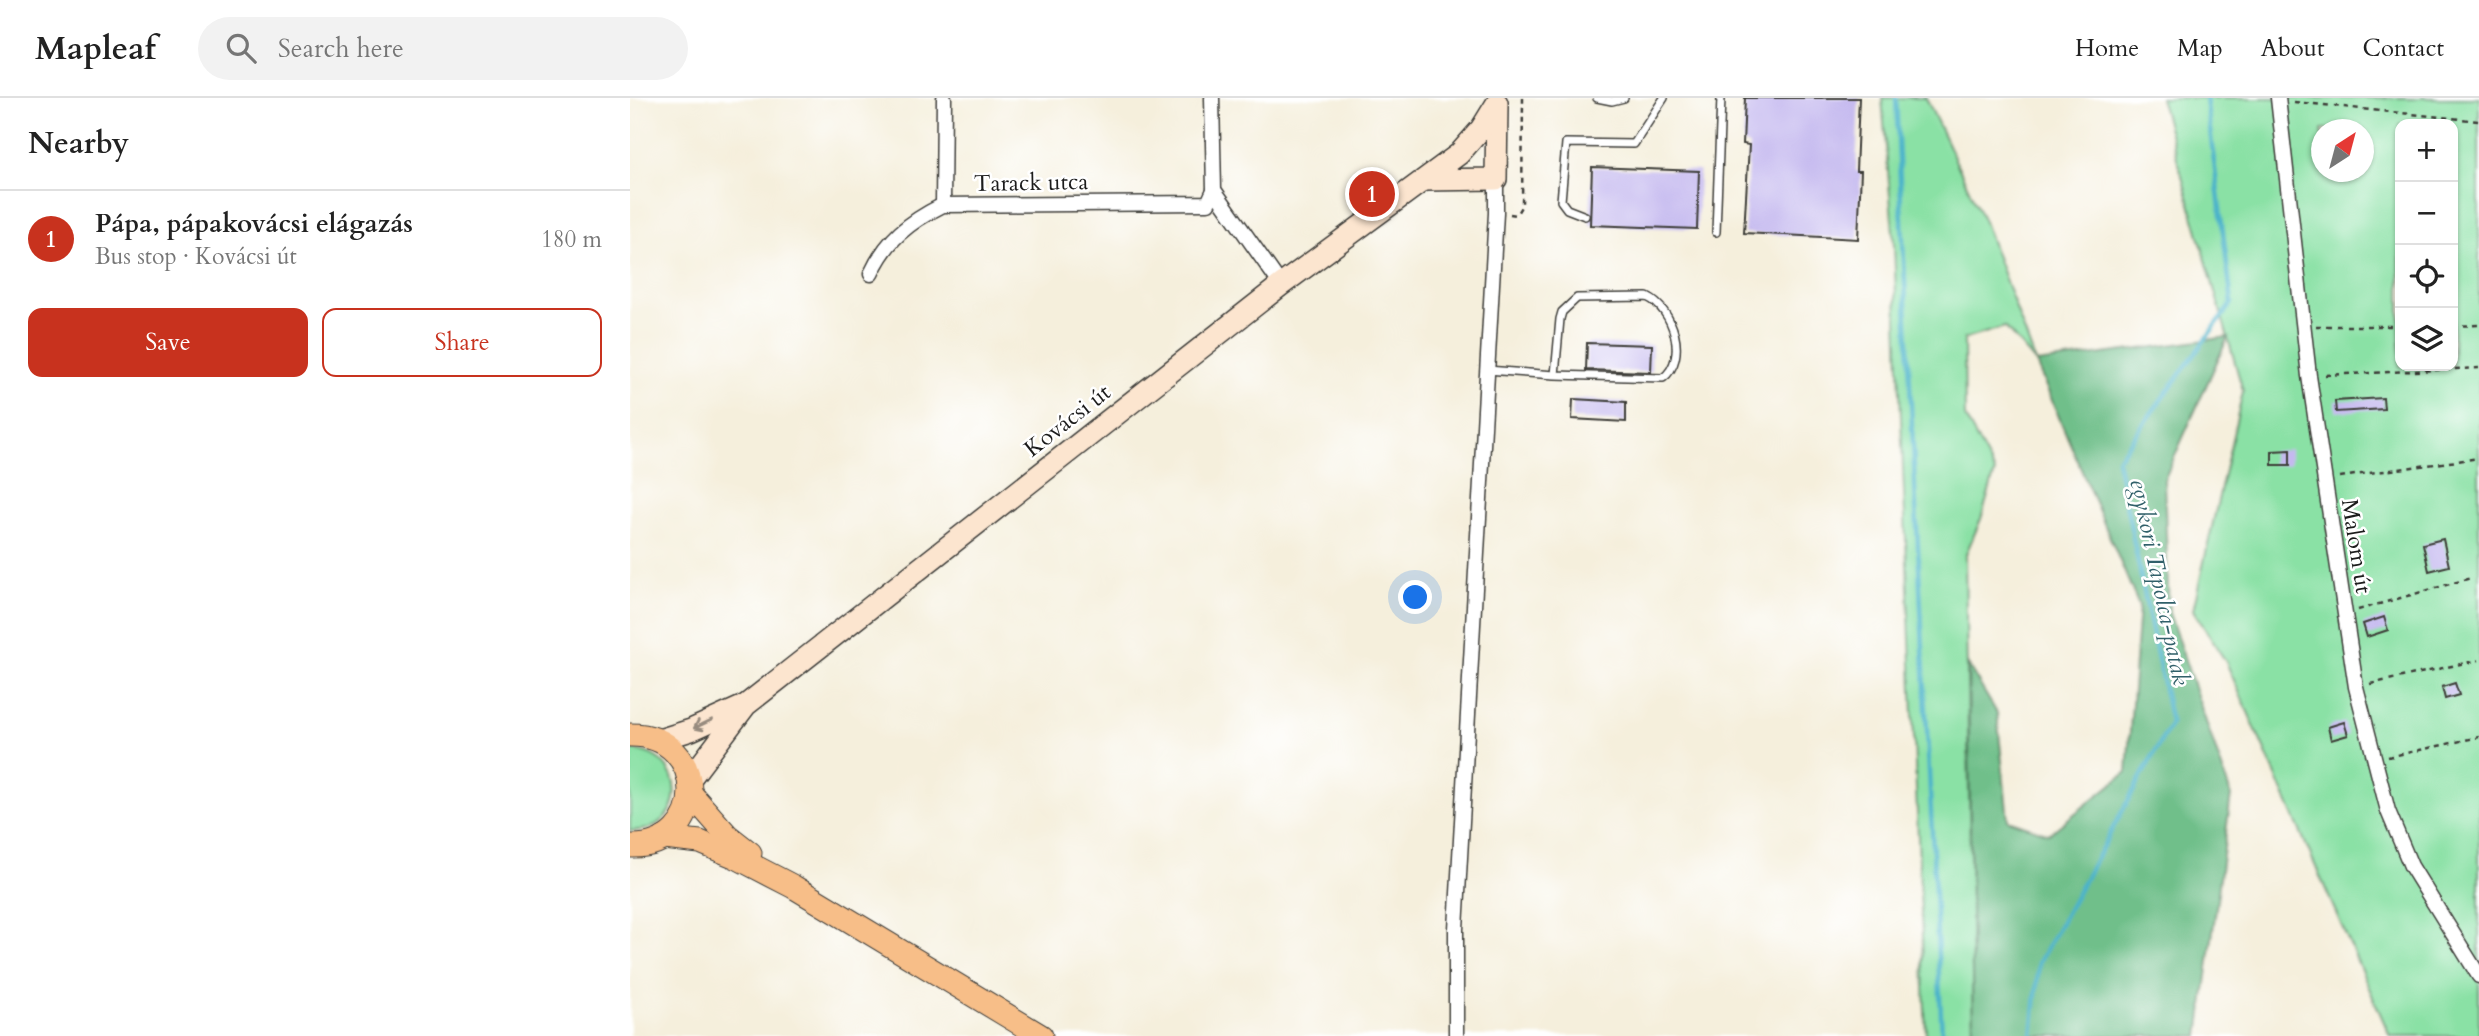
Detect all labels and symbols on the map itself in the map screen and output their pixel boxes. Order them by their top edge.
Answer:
north arrow [2311,119,2374,182]
street label: Tarack utca [974,166,1089,199]
pin: 1 [1349,168,1395,220]
street label: Kovácsi út [1018,377,1117,464]
water label: egykori Tapolca-patak [2122,476,2197,688]
street label: Malom út [2334,497,2379,596]
your location [1398,580,1432,614]
one-way arrow [693,718,714,732]

